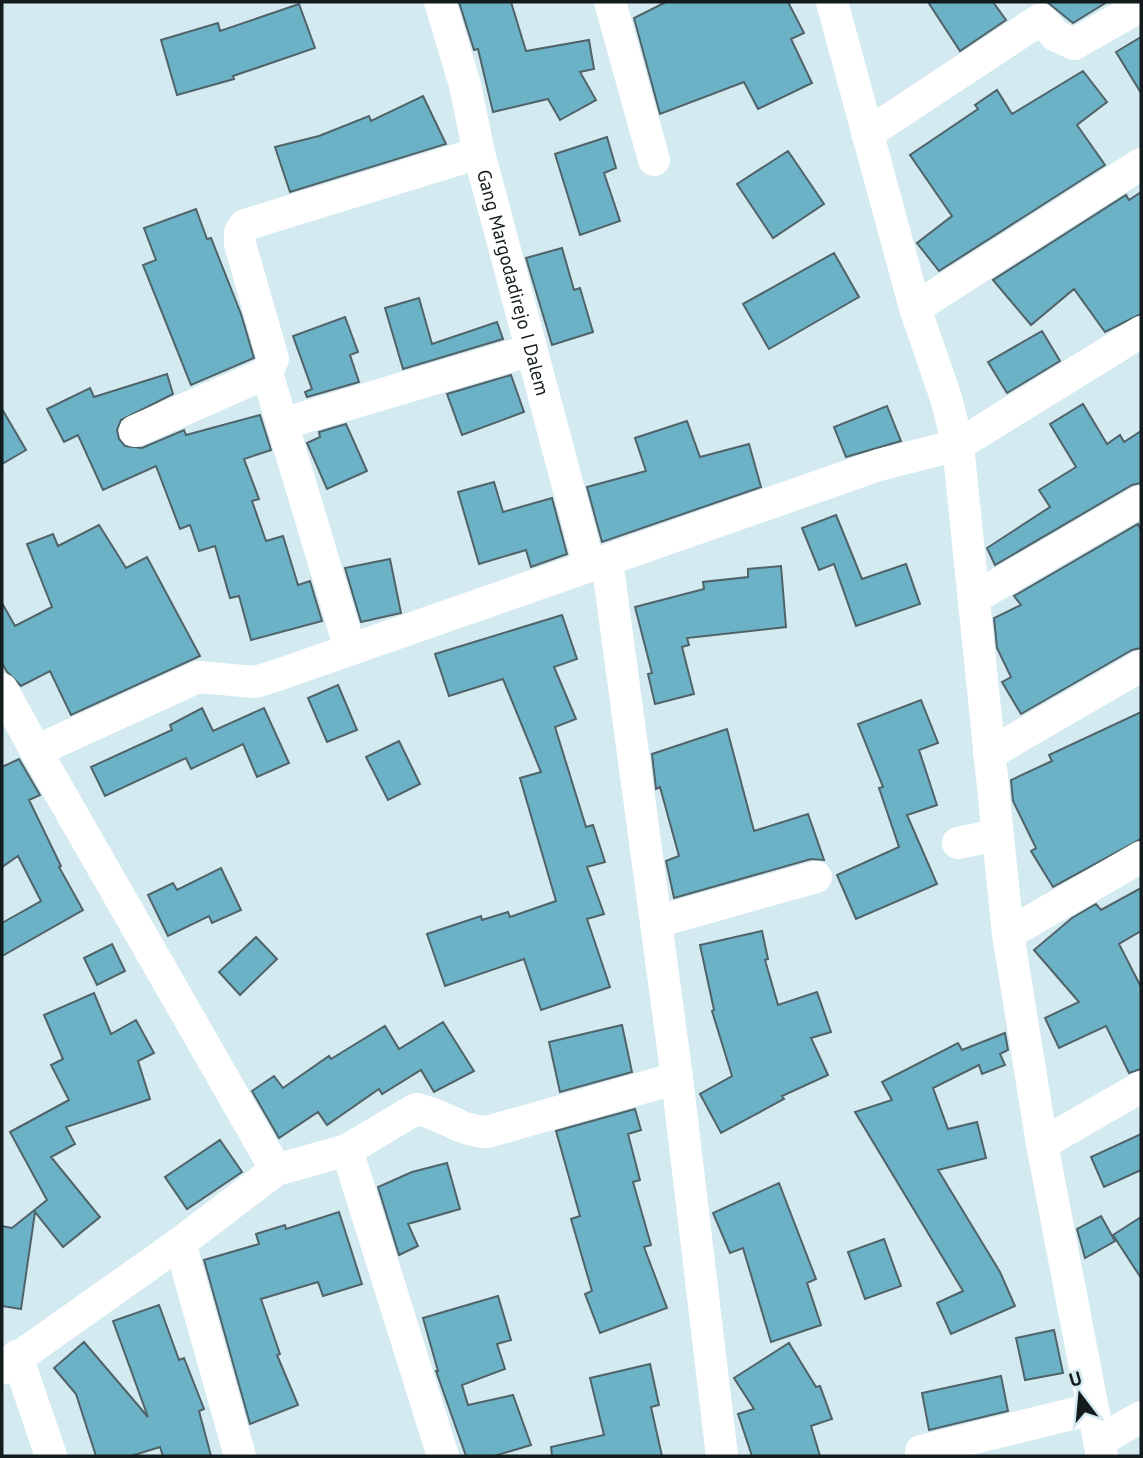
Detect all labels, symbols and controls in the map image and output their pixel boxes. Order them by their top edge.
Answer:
street label: Gang Margodadirejo I Dalem [472,167,555,398]
north arrow [1045,1360,1115,1430]
text: U [1066,1365,1084,1392]

